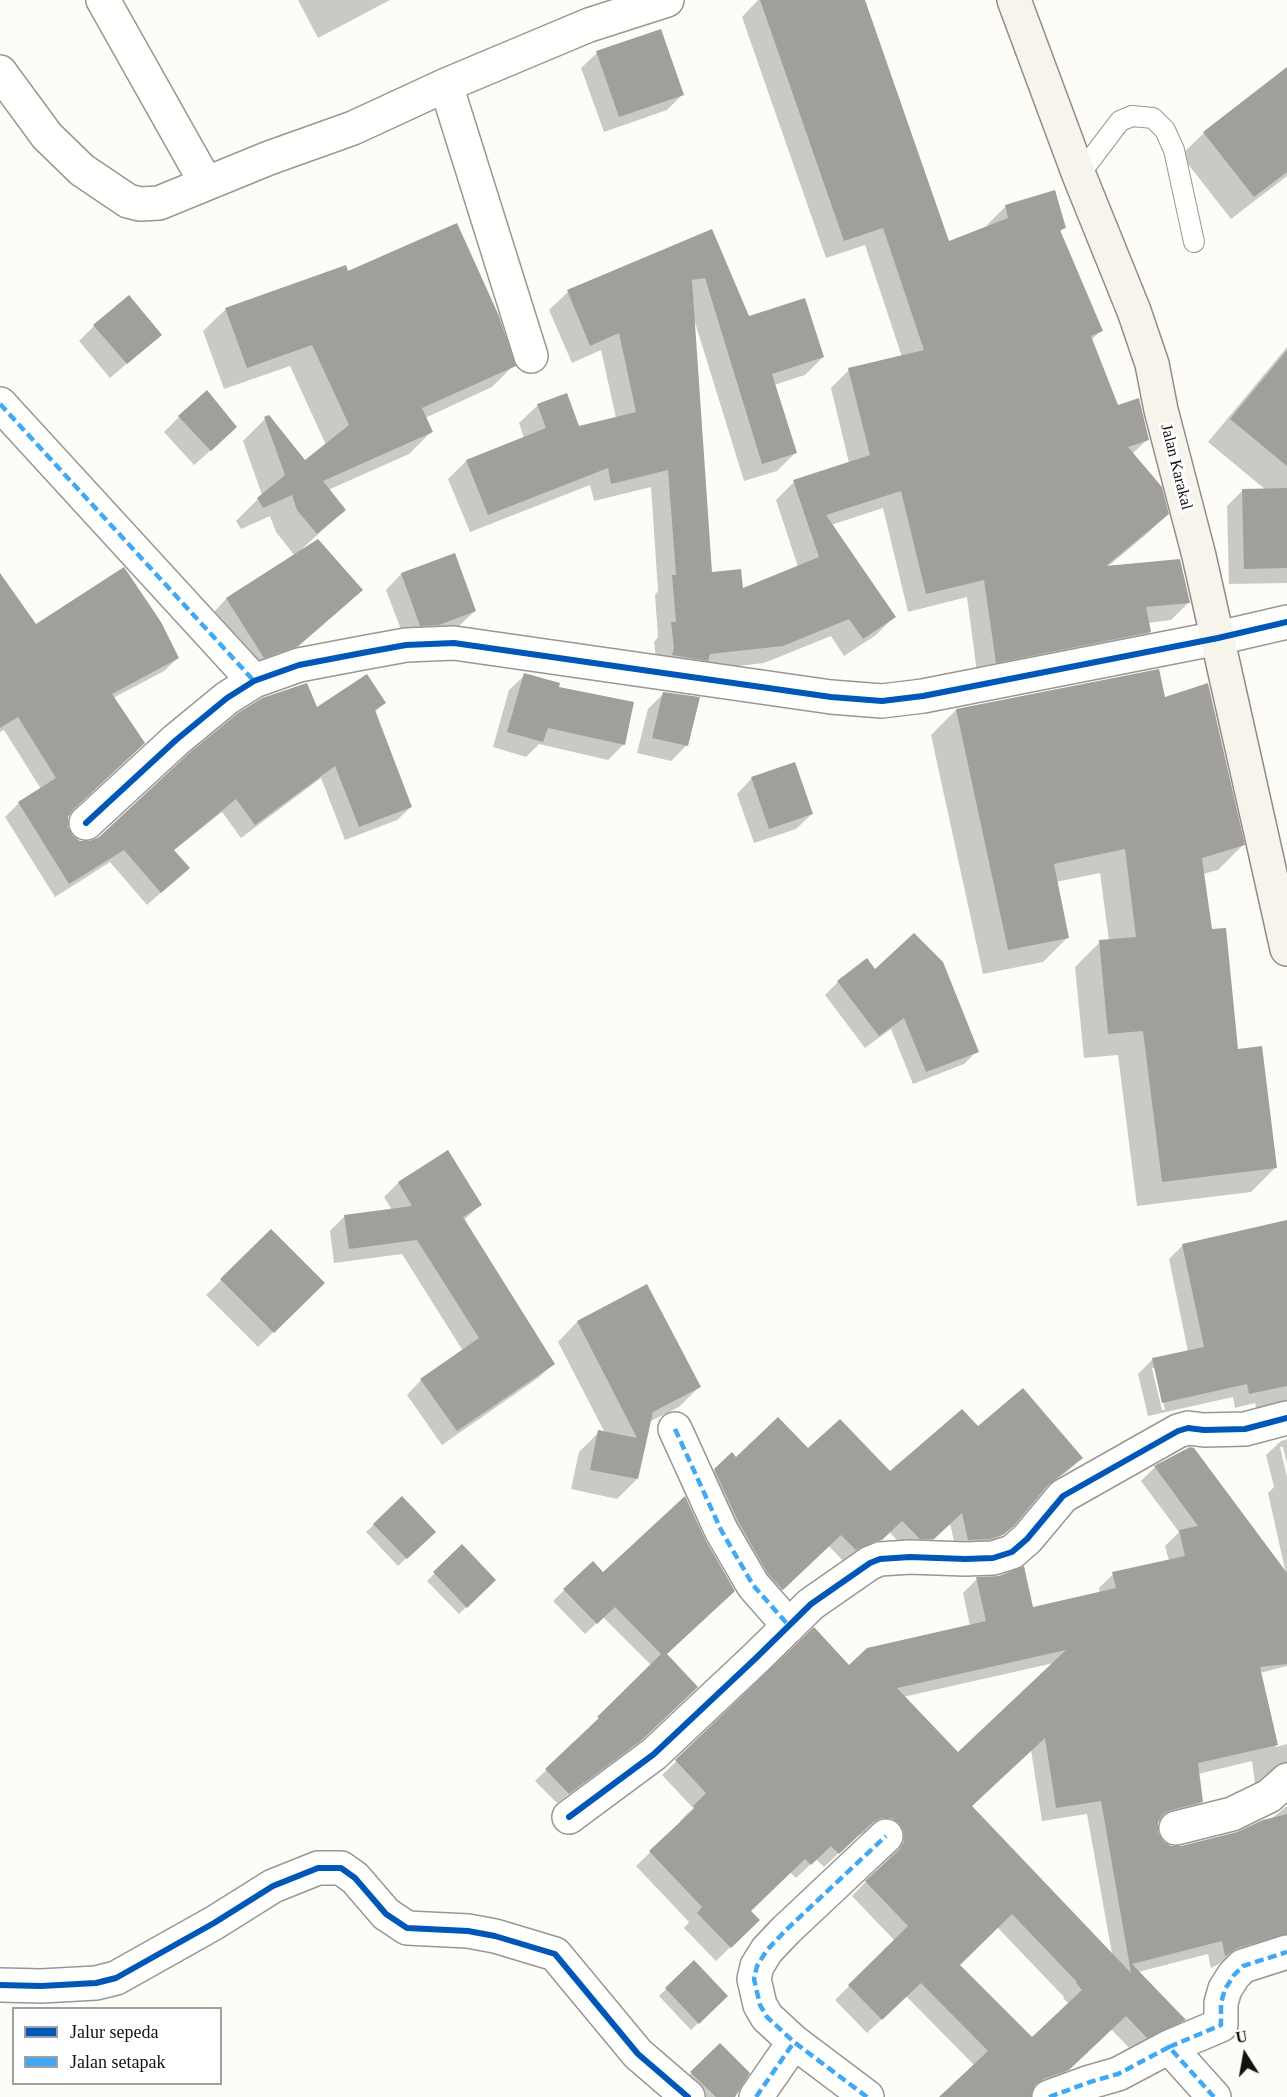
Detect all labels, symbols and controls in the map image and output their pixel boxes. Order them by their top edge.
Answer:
street label: Jalan Karakal [1156,422,1196,512]
legend [12,2007,222,2085]
text: Jalur sepeda [70,2022,158,2042]
north arrow [1215,2025,1275,2085]
text: U [1234,2027,1249,2046]
text: Jalan setapak [70,2052,165,2072]

